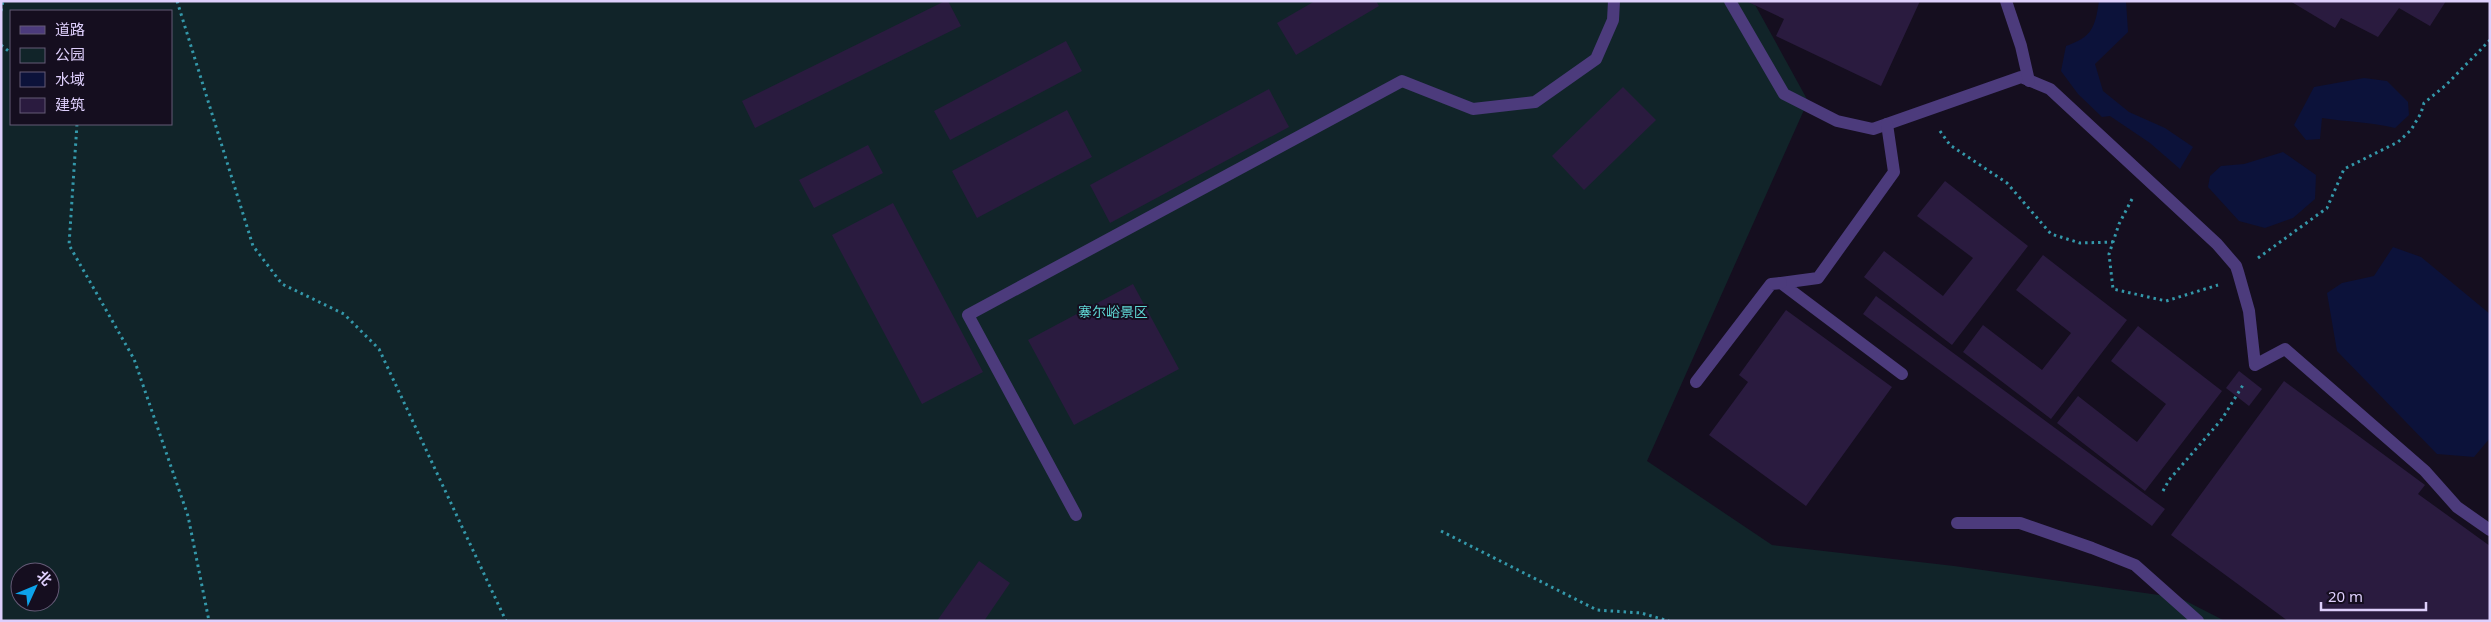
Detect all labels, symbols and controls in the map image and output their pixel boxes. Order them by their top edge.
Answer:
legend [10,10,172,125]
text: 道路 [55,19,85,39]
text: 公园 [55,44,85,64]
text: 水域 [55,69,85,89]
text: 建筑 [55,94,85,114]
park label: 寨尔峪景区 [1078,302,1148,321]
north arrow [10,562,60,612]
text: 北 [33,566,56,589]
scale bar [2321,580,2426,612]
text: 20 m [2328,586,2363,606]

